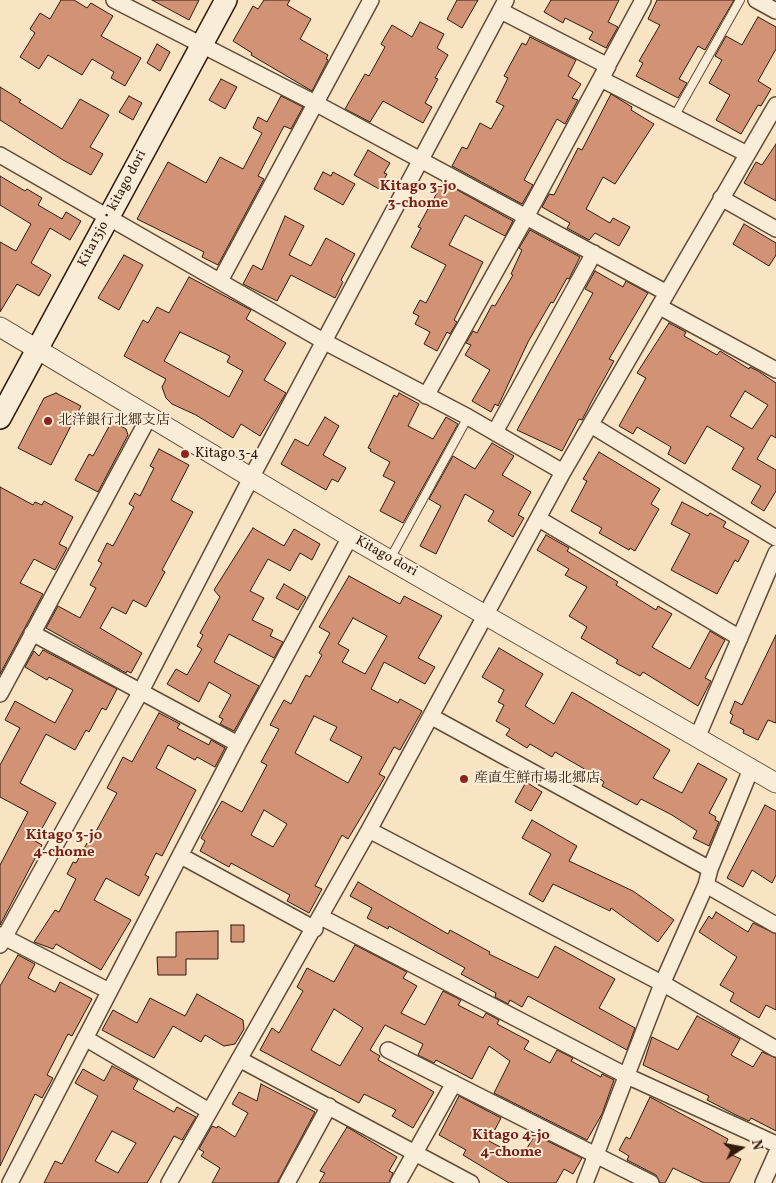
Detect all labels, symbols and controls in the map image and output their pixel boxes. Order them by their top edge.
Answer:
street label: Kita13jo・kitago dori [75,148,151,270]
district label: Kitago 3-jo 3-chome [380,178,456,213]
place label: 北洋銀行北郷支店 [58,413,170,429]
marker: 北洋銀行北郷支店 [42,415,54,427]
place label: Kitago 3-4 [195,446,259,462]
marker: Kitago 3-4 [179,448,191,460]
street label: Kitago dori [352,533,420,581]
place label: 産直生鮮市場北郷店 [474,771,600,787]
marker: 産直生鮮市場北郷店 [458,773,470,785]
district label: Kitago 3-jo 4-chome [26,827,102,862]
north arrow [716,1123,766,1173]
district label: Kitago 4-jo 4-chome [472,1127,550,1162]
text: N [746,1138,767,1152]

